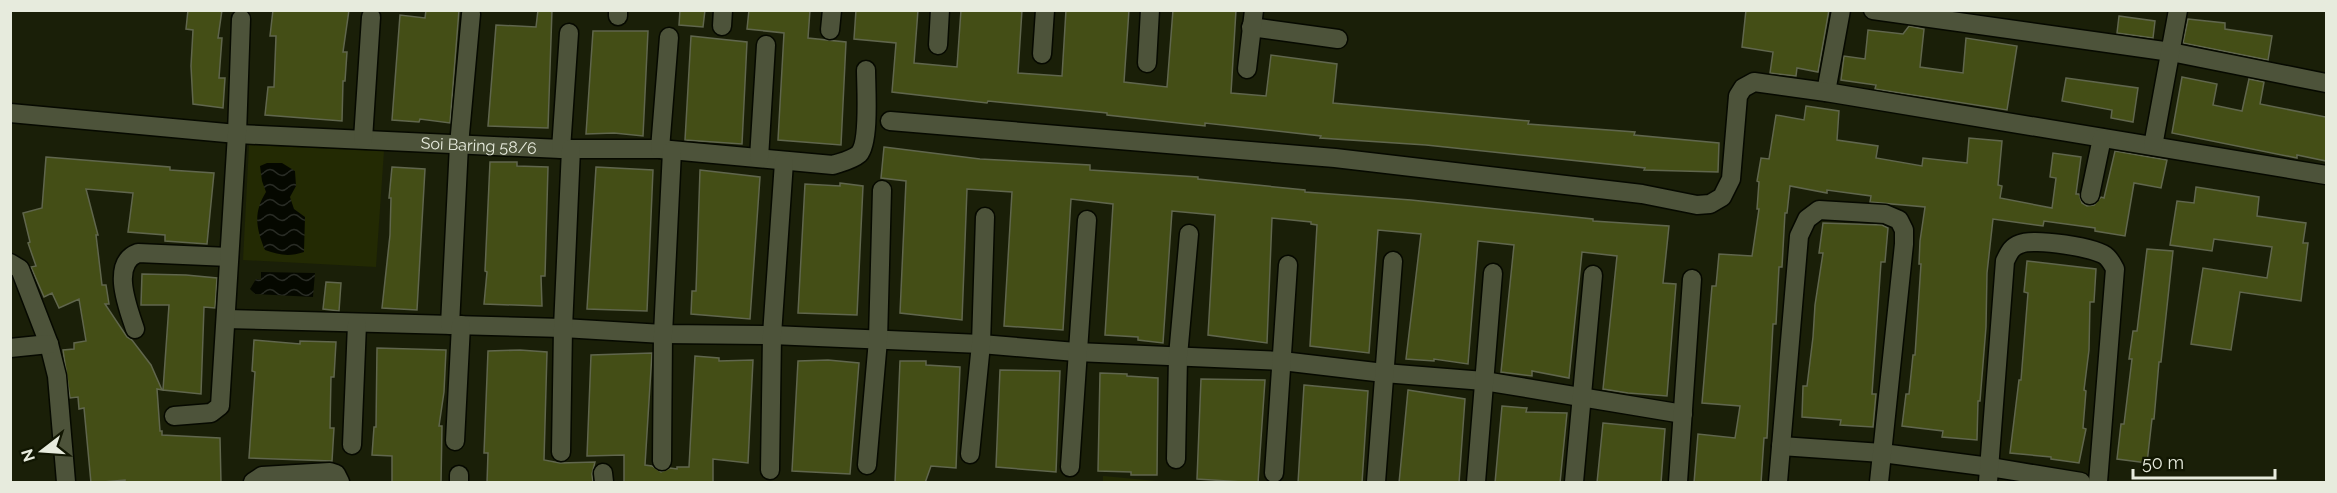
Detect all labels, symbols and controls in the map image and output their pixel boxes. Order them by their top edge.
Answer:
street label: Soi Baring 58/6 [420,134,537,158]
north arrow [12,421,72,481]
scale bar [2133,442,2276,480]
text: N [17,447,39,464]
text: 50 m [2142,452,2184,473]

